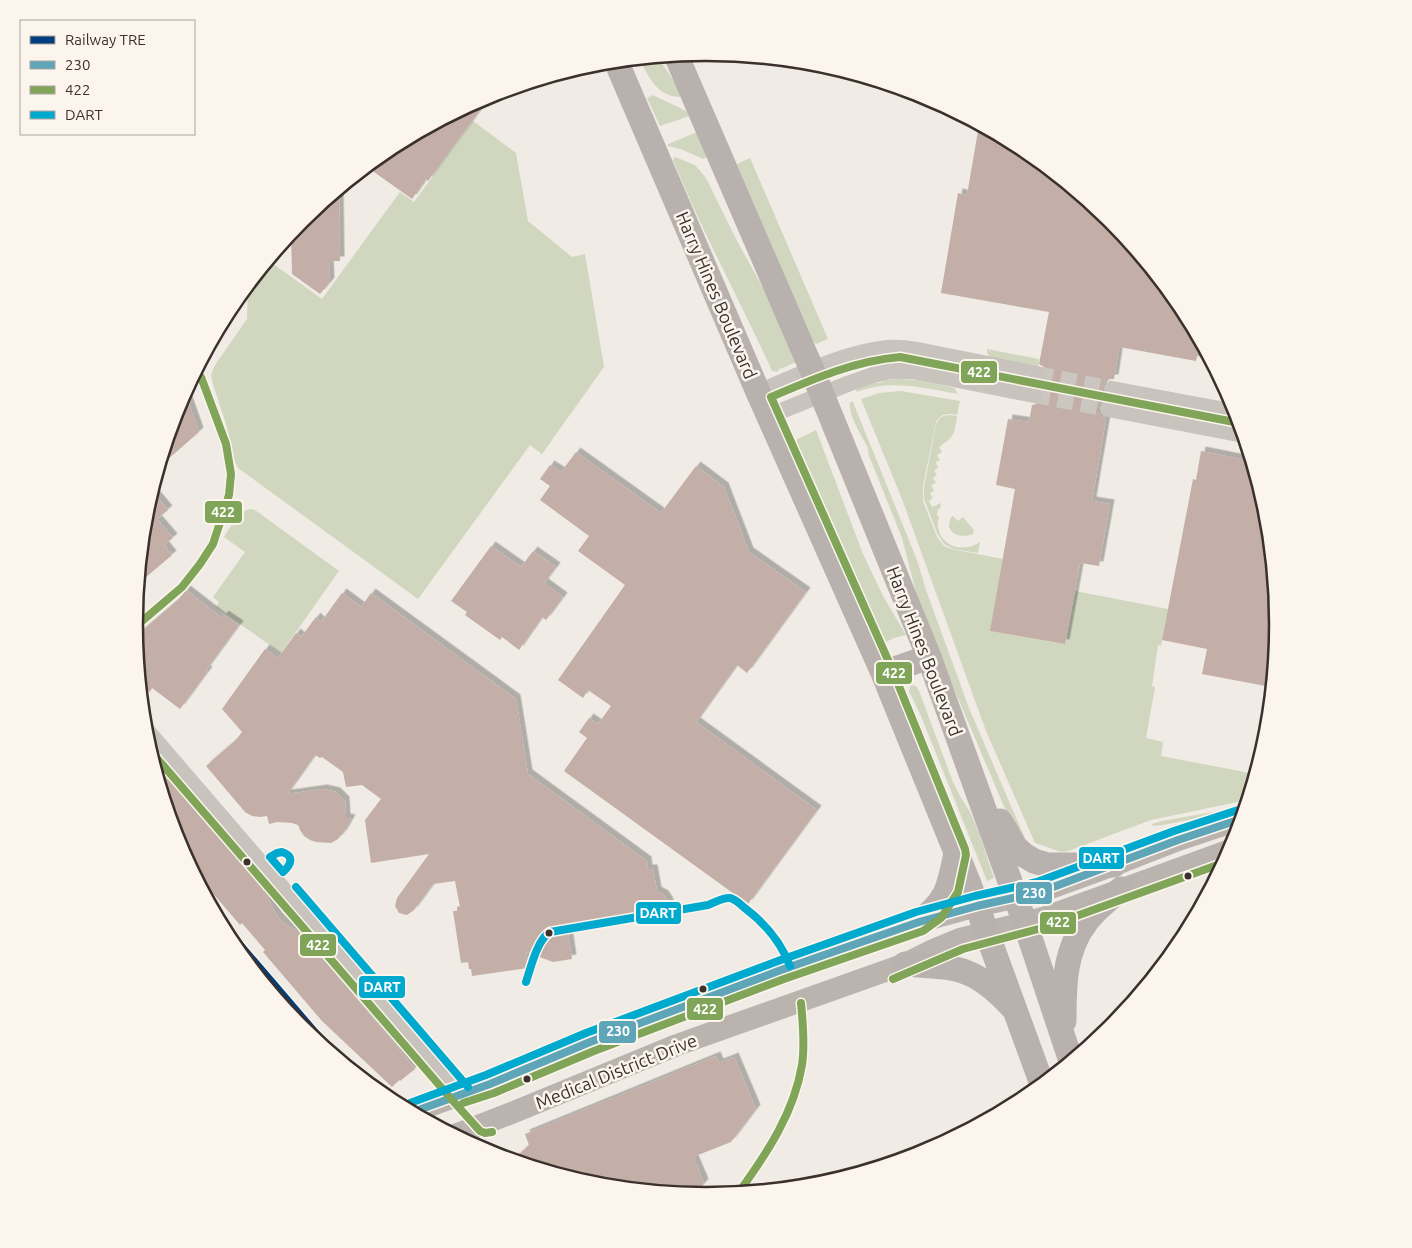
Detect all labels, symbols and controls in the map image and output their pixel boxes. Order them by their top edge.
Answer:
legend [20,20,195,135]
text: Railway TRE [65,31,146,48]
text: 230 [65,56,90,73]
text: 422 [65,81,90,98]
text: DART [65,106,104,123]
street label: Harry Hines Boulevard [673,208,761,382]
line badge: 422 [960,360,998,384]
text: 422 [967,364,991,380]
line badge: 422 [204,500,243,524]
text: 422 [211,504,235,520]
street label: Harry Hines Boulevard [883,563,967,739]
line badge: 422 [875,661,913,685]
text: 422 [882,665,906,681]
line badge: DART [1078,846,1125,870]
text: DART [1082,850,1120,866]
unlabelled marker [242,857,252,867]
unlabelled marker [1183,871,1193,881]
line badge: 230 [1015,881,1053,905]
text: 230 [1022,885,1046,901]
line badge: DART [635,901,682,925]
text: DART [639,905,677,921]
line badge: 422 [1039,911,1077,935]
text: 422 [1046,914,1070,930]
unlabelled marker [544,928,554,938]
line badge: 422 [299,933,337,957]
text: 422 [306,937,330,953]
line badge: DART [358,975,406,999]
text: DART [363,979,401,995]
unlabelled marker [698,984,708,994]
line badge: 422 [686,997,724,1021]
text: 422 [693,1001,717,1017]
line badge: 230 [598,1020,637,1044]
text: 230 [606,1023,630,1039]
street label: Medical District Drive [532,1029,700,1113]
unlabelled marker [522,1074,532,1084]

